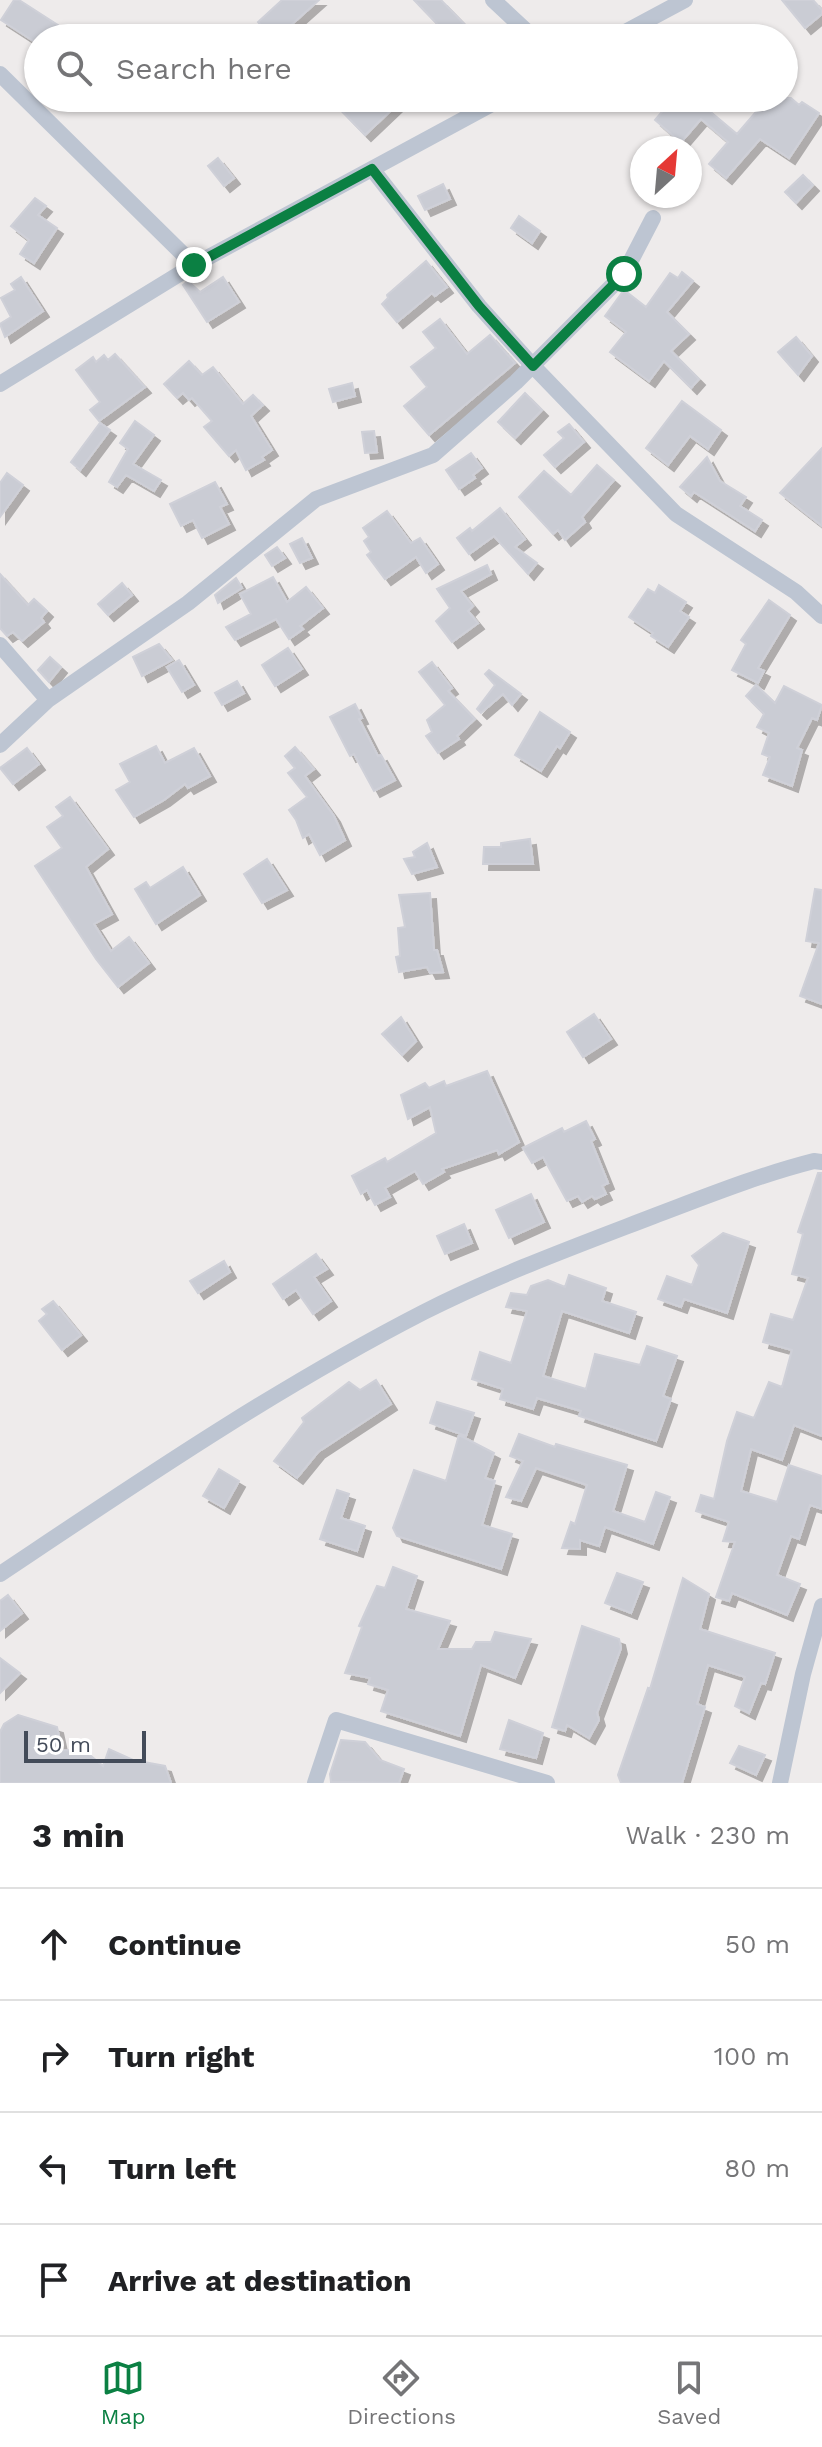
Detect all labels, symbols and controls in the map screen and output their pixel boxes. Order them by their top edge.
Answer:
search box [24,24,798,112]
icon: search [52,46,96,90]
text: Search here [116,51,292,86]
north arrow [630,136,702,208]
route end [176,247,212,283]
route start [606,256,642,292]
scale bar [24,1727,146,1763]
text: 50 m [36,1732,91,1757]
text: 3 min [32,1815,125,1855]
text: Walk · 230 m [625,1820,790,1850]
icon: ahead [32,1922,76,1966]
text: Continue [108,1927,241,1962]
text: 50 m [725,1929,790,1959]
icon: right [32,2034,76,2078]
text: Turn right [108,2039,254,2074]
text: 100 m [714,2041,790,2071]
icon: left [32,2146,76,2190]
text: Turn left [108,2151,236,2186]
text: 80 m [724,2153,790,2183]
icon: arrive [32,2258,76,2302]
text: Arrive at destination [108,2263,412,2298]
tab: Map [101,2356,146,2429]
tab: Directions [347,2356,456,2429]
tab: Saved [657,2356,721,2429]

